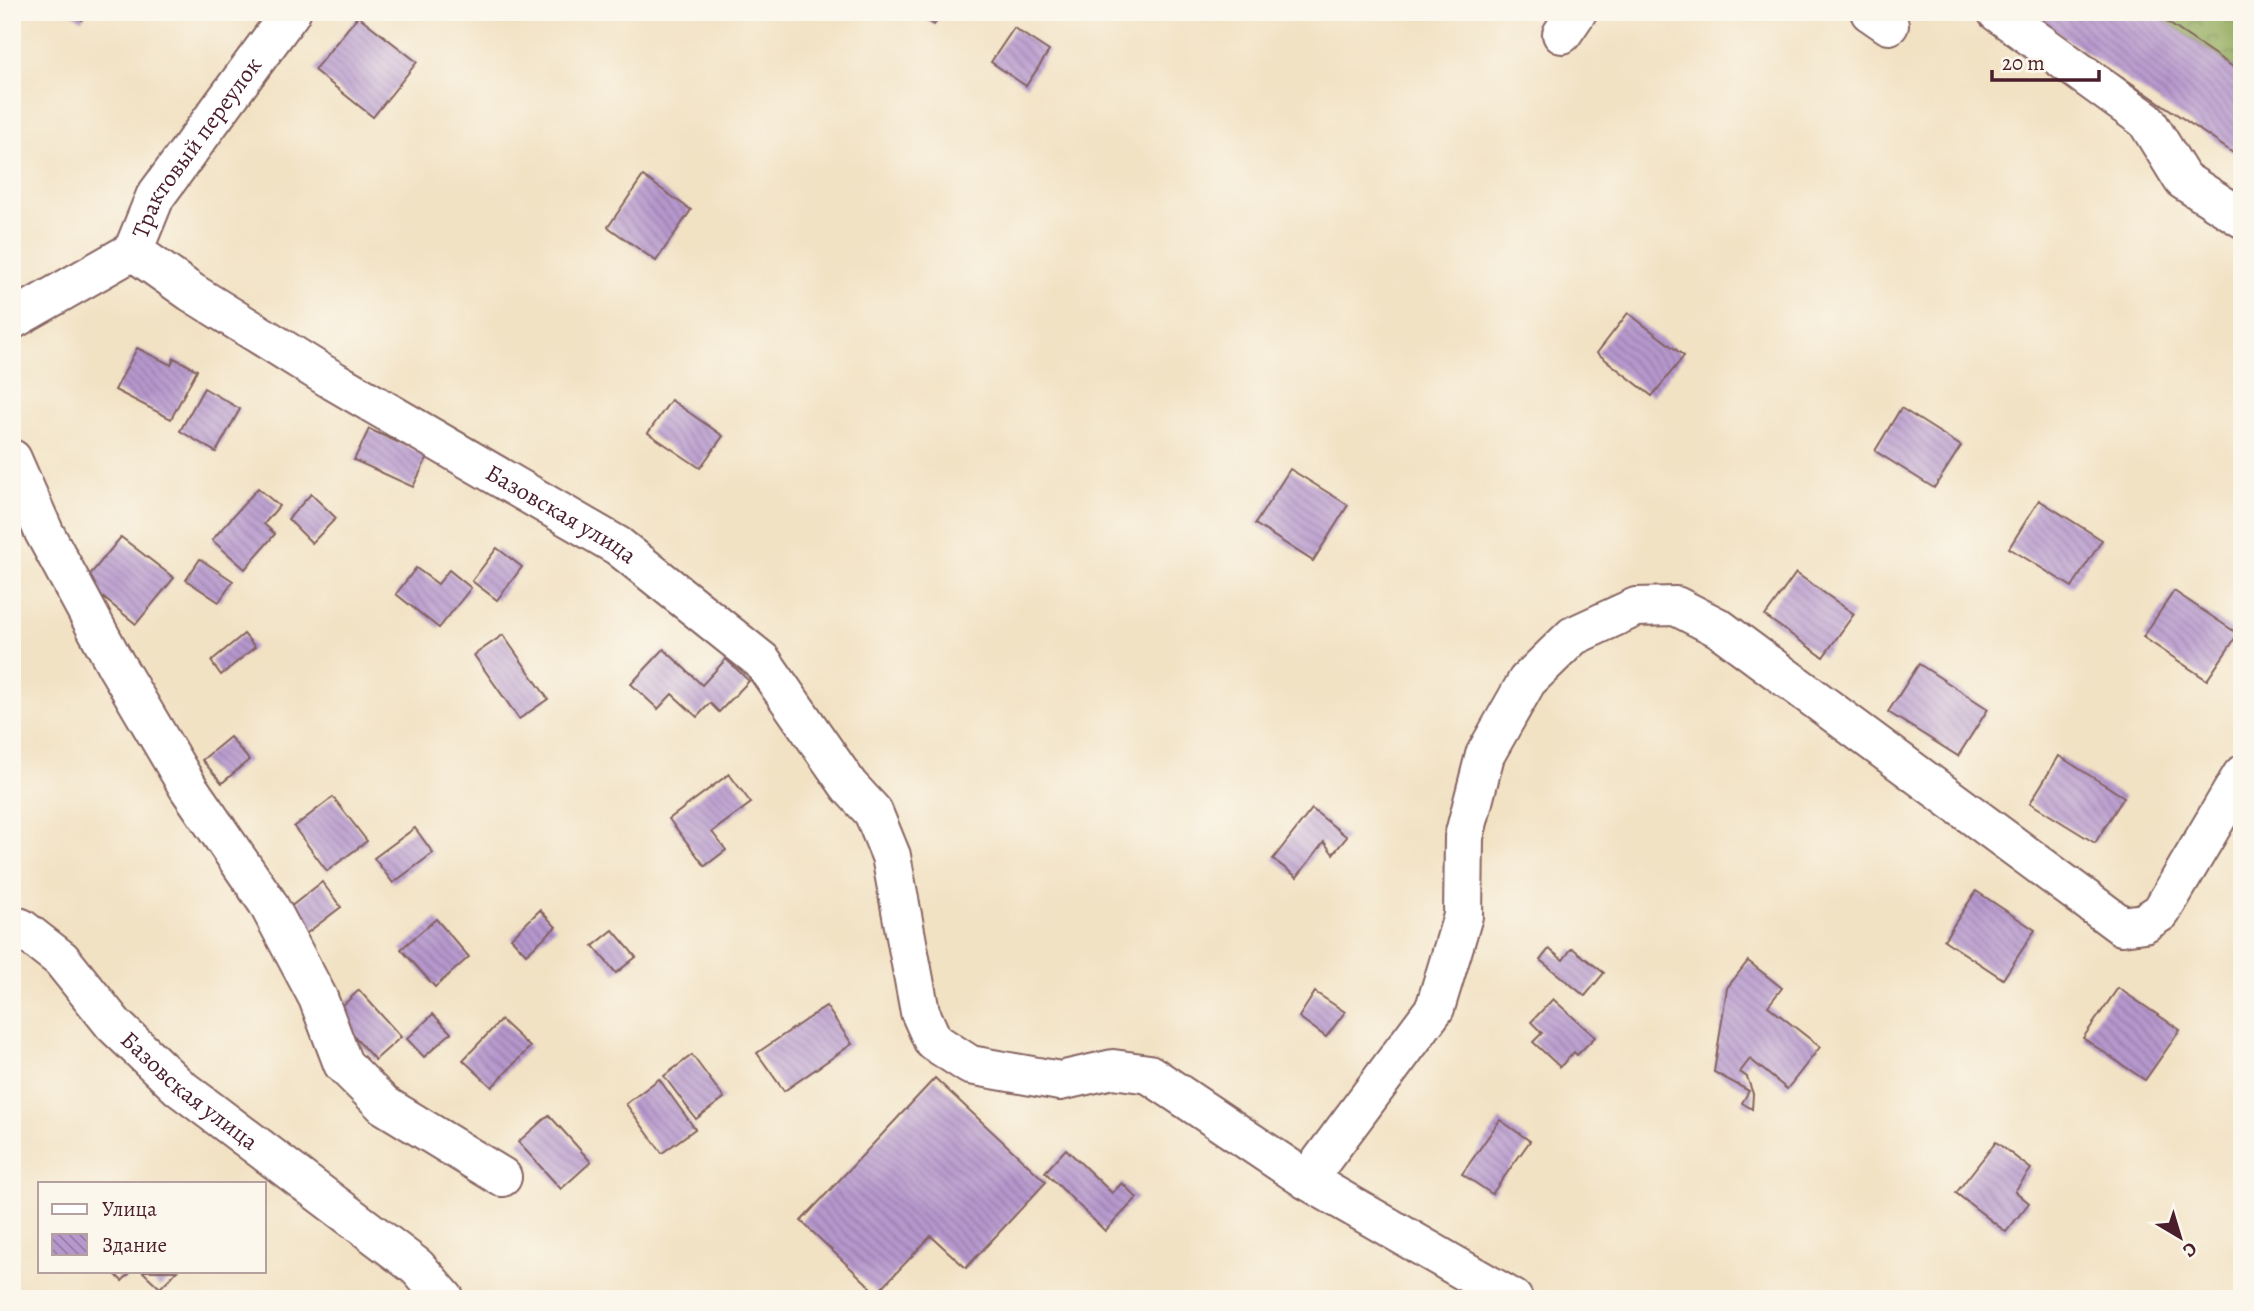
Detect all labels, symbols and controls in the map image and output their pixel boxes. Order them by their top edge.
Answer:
scale bar [1992,38,2098,82]
text: 20 m [2002,49,2045,77]
street label: Трактовый переулок [124,50,269,243]
street label: Базовская улица [480,457,644,571]
street label: Базовская улица [114,1024,265,1157]
legend [38,1182,266,1272]
text: Улица [102,1195,157,1223]
north arrow [2146,1202,2216,1272]
text: Здание [102,1231,167,1259]
text: С [2177,1236,2202,1263]

